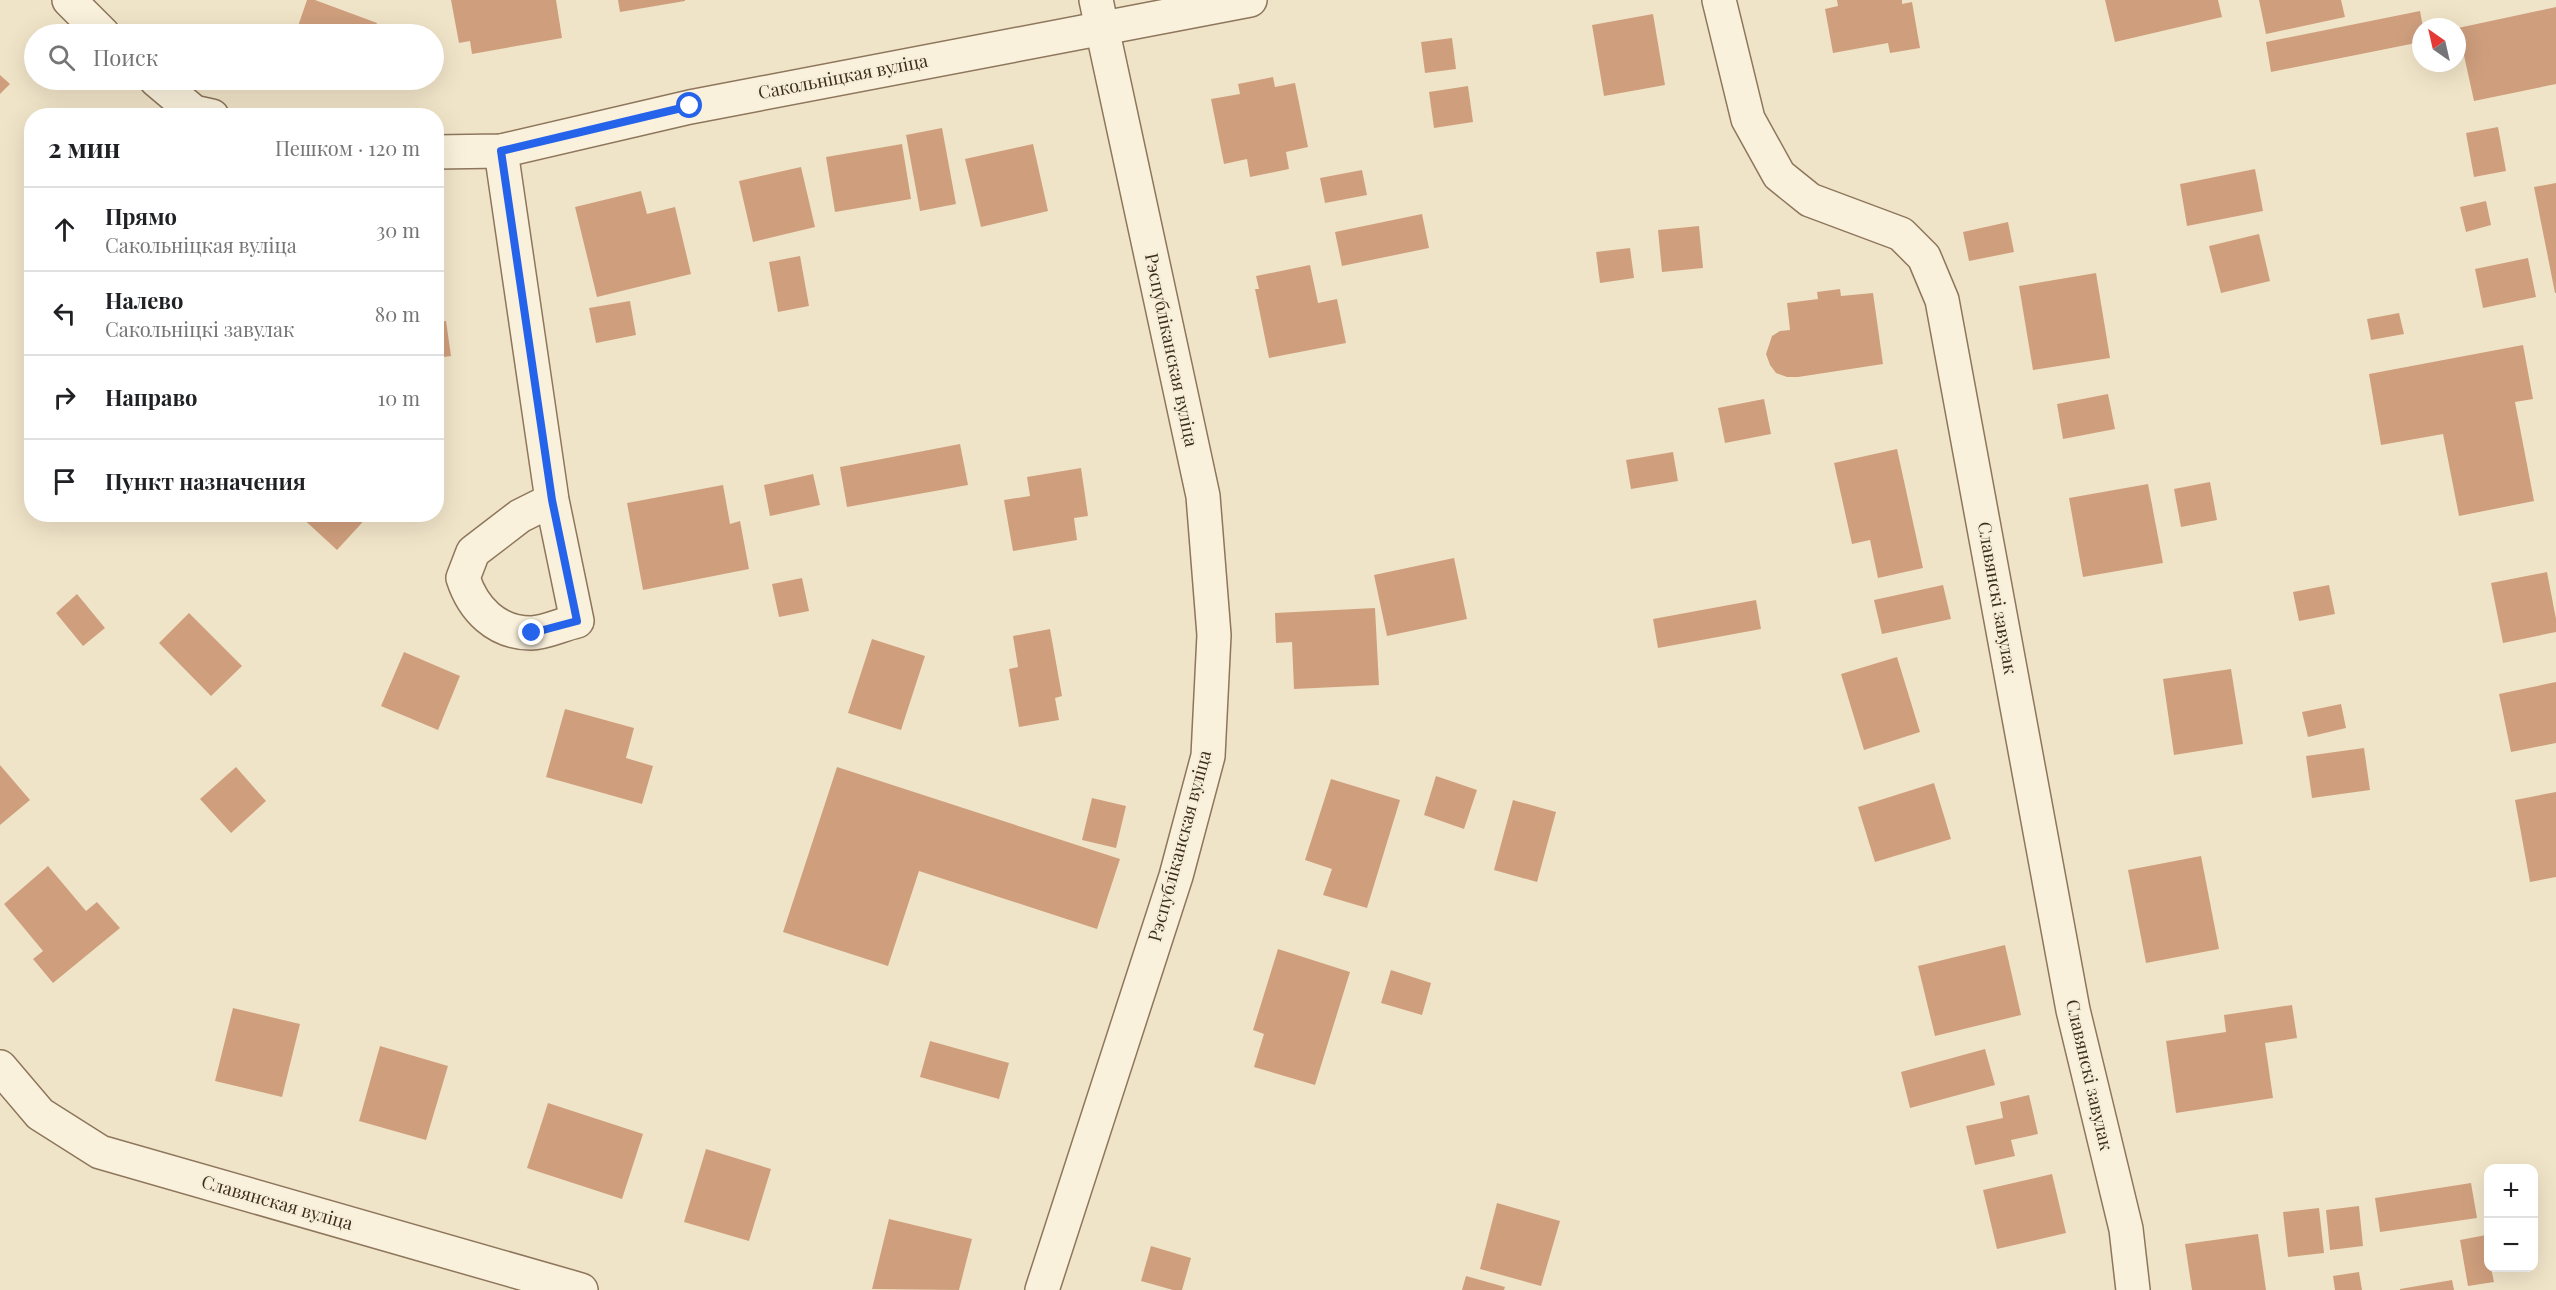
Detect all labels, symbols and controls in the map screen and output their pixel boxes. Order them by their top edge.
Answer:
north arrow [2412,18,2466,72]
search box [24,24,444,90]
icon: search [45,41,78,74]
text: Поиск [93,42,158,72]
street label: Сакольніцкая вуліца [756,48,930,104]
route start [676,92,702,118]
text: 2 мин [48,130,120,165]
text: Пешком · 120 m [275,134,420,161]
text: Прямо [105,201,177,231]
icon: ahead [48,213,81,246]
text: 30 m [376,216,420,243]
text: Сакольніцкая вуліца [105,231,297,258]
street label: Рэспубліканская вуліца [1140,251,1204,449]
text: Налево [105,285,183,315]
icon: left [48,297,81,330]
text: 80 m [375,300,420,327]
text: Сакольніцкі завулак [105,315,294,342]
icon: right [48,381,81,414]
text: Направо [105,382,198,412]
text: 10 m [378,384,420,411]
icon: arrive [48,465,81,498]
text: Пункт назначения [105,466,306,496]
street label: Славянскі завулак [1973,520,2023,676]
route end [518,619,544,645]
street label: Рэспубліканская вуліца [1142,747,1216,944]
street label: Славянскі завулак [2061,997,2119,1153]
map controls [2484,1164,2538,1272]
button: + [2484,1164,2538,1218]
street label: Славянская вуліца [199,1169,356,1235]
button: − [2484,1218,2538,1272]

